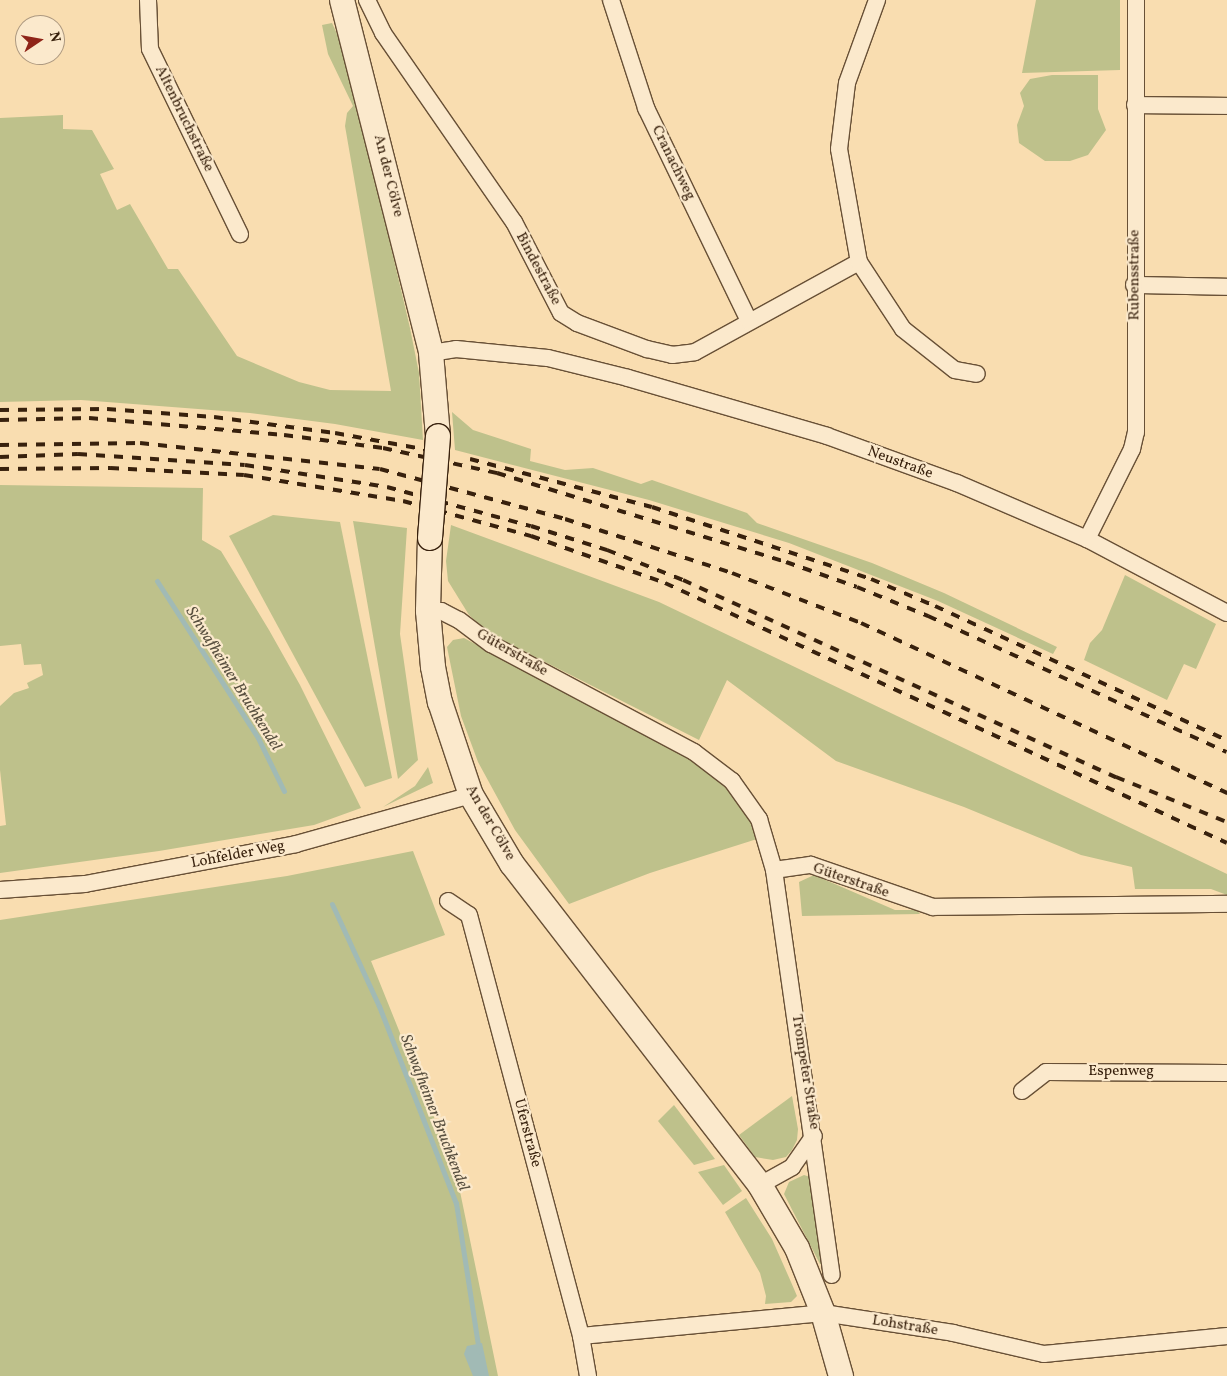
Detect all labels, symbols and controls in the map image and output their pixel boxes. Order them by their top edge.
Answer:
north arrow [15,15,65,65]
text: N [44,30,65,44]
street label: Altenbruchstraße [150,63,218,175]
street label: Cranachweg [647,123,699,203]
street label: An der Cölve [369,133,407,219]
street label: Bindestraße [511,229,565,309]
street label: Rubensstraße [1126,230,1144,320]
street label: Neustraße [865,443,935,483]
water label: Schwafheimer Bruchkendel [181,604,285,754]
street label: Güterstraße [473,625,551,681]
street label: An der Cölve [461,782,519,864]
street label: Lohfelder Weg [189,837,287,873]
street label: Güterstraße [811,860,891,902]
street label: Trompeter Straße [787,1013,823,1131]
water label: Schwafheimer Bruchkendel [395,1032,473,1194]
street label: Espenweg [1088,1063,1154,1081]
street label: Uferstraße [509,1097,545,1169]
street label: Lohstraße [871,1312,939,1340]

